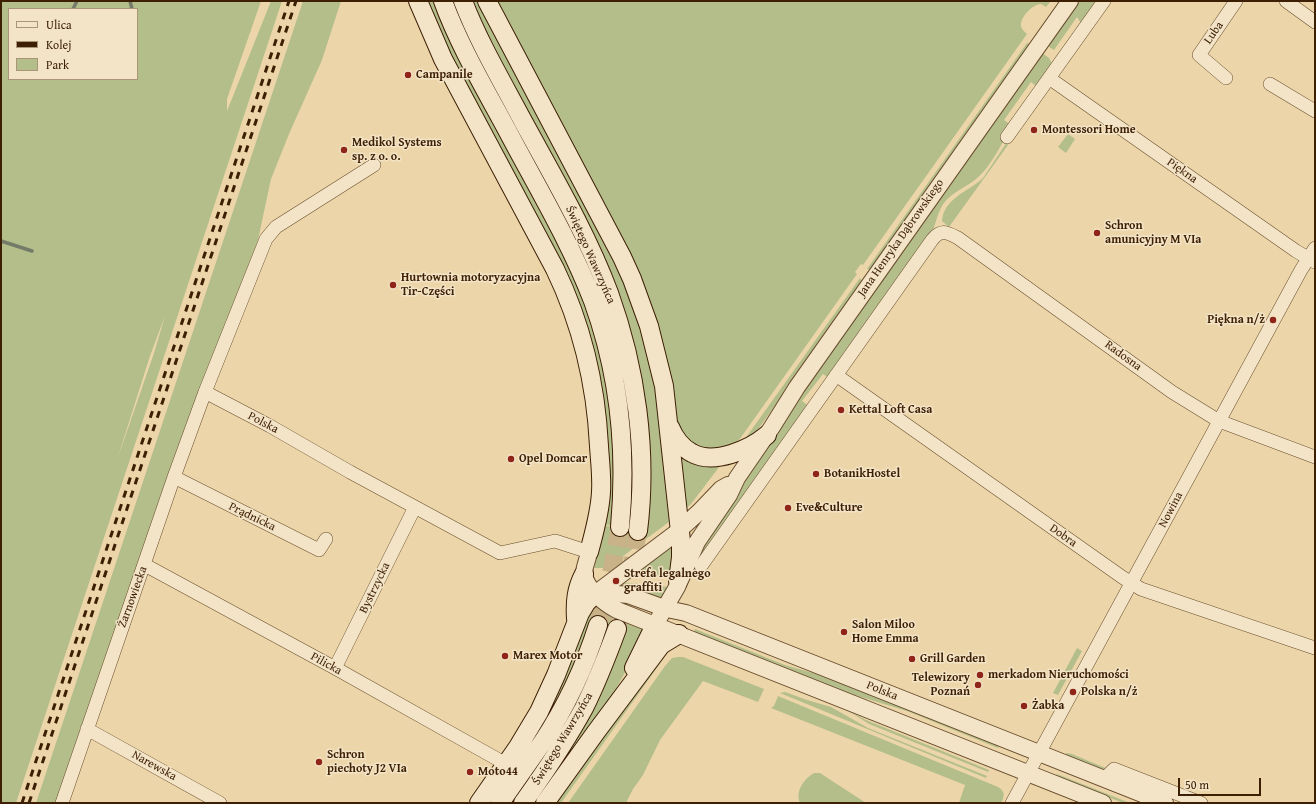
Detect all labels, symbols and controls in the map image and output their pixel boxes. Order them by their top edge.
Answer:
legend [8,8,138,80]
text: Ulica [46,16,72,33]
street label: Luba [1201,19,1227,47]
text: Kolej [46,36,71,53]
text: Park [46,56,69,73]
place label: Campanile [416,68,473,82]
marker: Campanile [403,70,413,80]
place label: Montessori Home [1042,123,1136,137]
marker: Montessori Home [1029,125,1039,135]
place label: Medikol Systems sp. z o. o. [352,136,442,164]
marker: Medikol Systems sp. z o. o. [339,145,349,155]
street label: Piękna [1164,155,1200,187]
street label: Jana Henryka Dąbrowskiego [855,176,947,300]
street label: Świętego Wawrzyńca [562,204,618,306]
place label: Schron amunicyjny M VIa [1105,219,1201,247]
marker: Schron amunicyjny M VIa [1092,228,1102,238]
place label: Hurtownia motoryzacyjna Tir-Części [401,271,540,299]
marker: Hurtownia motoryzacyjna Tir-Części [388,280,398,290]
place label: Piękna n/ż [1207,313,1265,327]
marker: Piękna n/ż [1268,315,1278,325]
street label: Radosna [1102,338,1144,374]
place label: Kettal Loft Casa [849,403,932,417]
marker: Kettal Loft Casa [836,405,846,415]
street label: Polska [245,409,281,437]
place label: Opel Domcar [519,452,587,466]
marker: Opel Domcar [506,454,516,464]
place label: BotanikHostel [824,467,900,481]
marker: BotanikHostel [811,469,821,479]
street label: Nowina [1156,490,1186,530]
street label: Prądnicka [226,499,278,535]
place label: Eve&Culture [796,501,863,515]
marker: Eve&Culture [783,503,793,513]
street label: Dobra [1047,521,1079,551]
street label: Bystrzycka [357,560,393,616]
street label: Żarnowiecka [115,564,151,630]
place label: Strefa legalnego graffiti [624,567,711,595]
marker: Strefa legalnego graffiti [611,576,621,586]
place label: Salon Miloo Home Emma [852,618,919,646]
marker: Salon Miloo Home Emma [839,627,849,637]
place label: Marex Motor [513,649,583,663]
street label: Pilicka [308,650,344,678]
marker: Marex Motor [500,651,510,661]
place label: Grill Garden [920,652,985,666]
marker: Grill Garden [907,654,917,664]
place label: merkadom Nieruchomości [988,668,1129,682]
marker: merkadom Nieruchomości [975,670,985,680]
place label: Telewizory Poznań [912,671,970,699]
street label: Polska [864,678,900,704]
marker: Telewizory Poznań [973,680,983,690]
place label: Polska n/ż [1081,685,1137,699]
marker: Polska n/ż [1068,687,1078,697]
street label: Świętego Wawrzyńca [530,690,596,788]
place label: Żabka [1032,699,1064,713]
marker: Żabka [1019,701,1029,711]
street label: Narewska [129,748,179,784]
place label: Schron piechoty J2 VIa [327,748,407,776]
marker: Schron piechoty J2 VIa [314,757,324,767]
place label: Moto44 [478,765,518,779]
marker: Moto44 [465,767,475,777]
scale bar [1180,770,1263,796]
text: 50 m [1185,776,1209,793]

